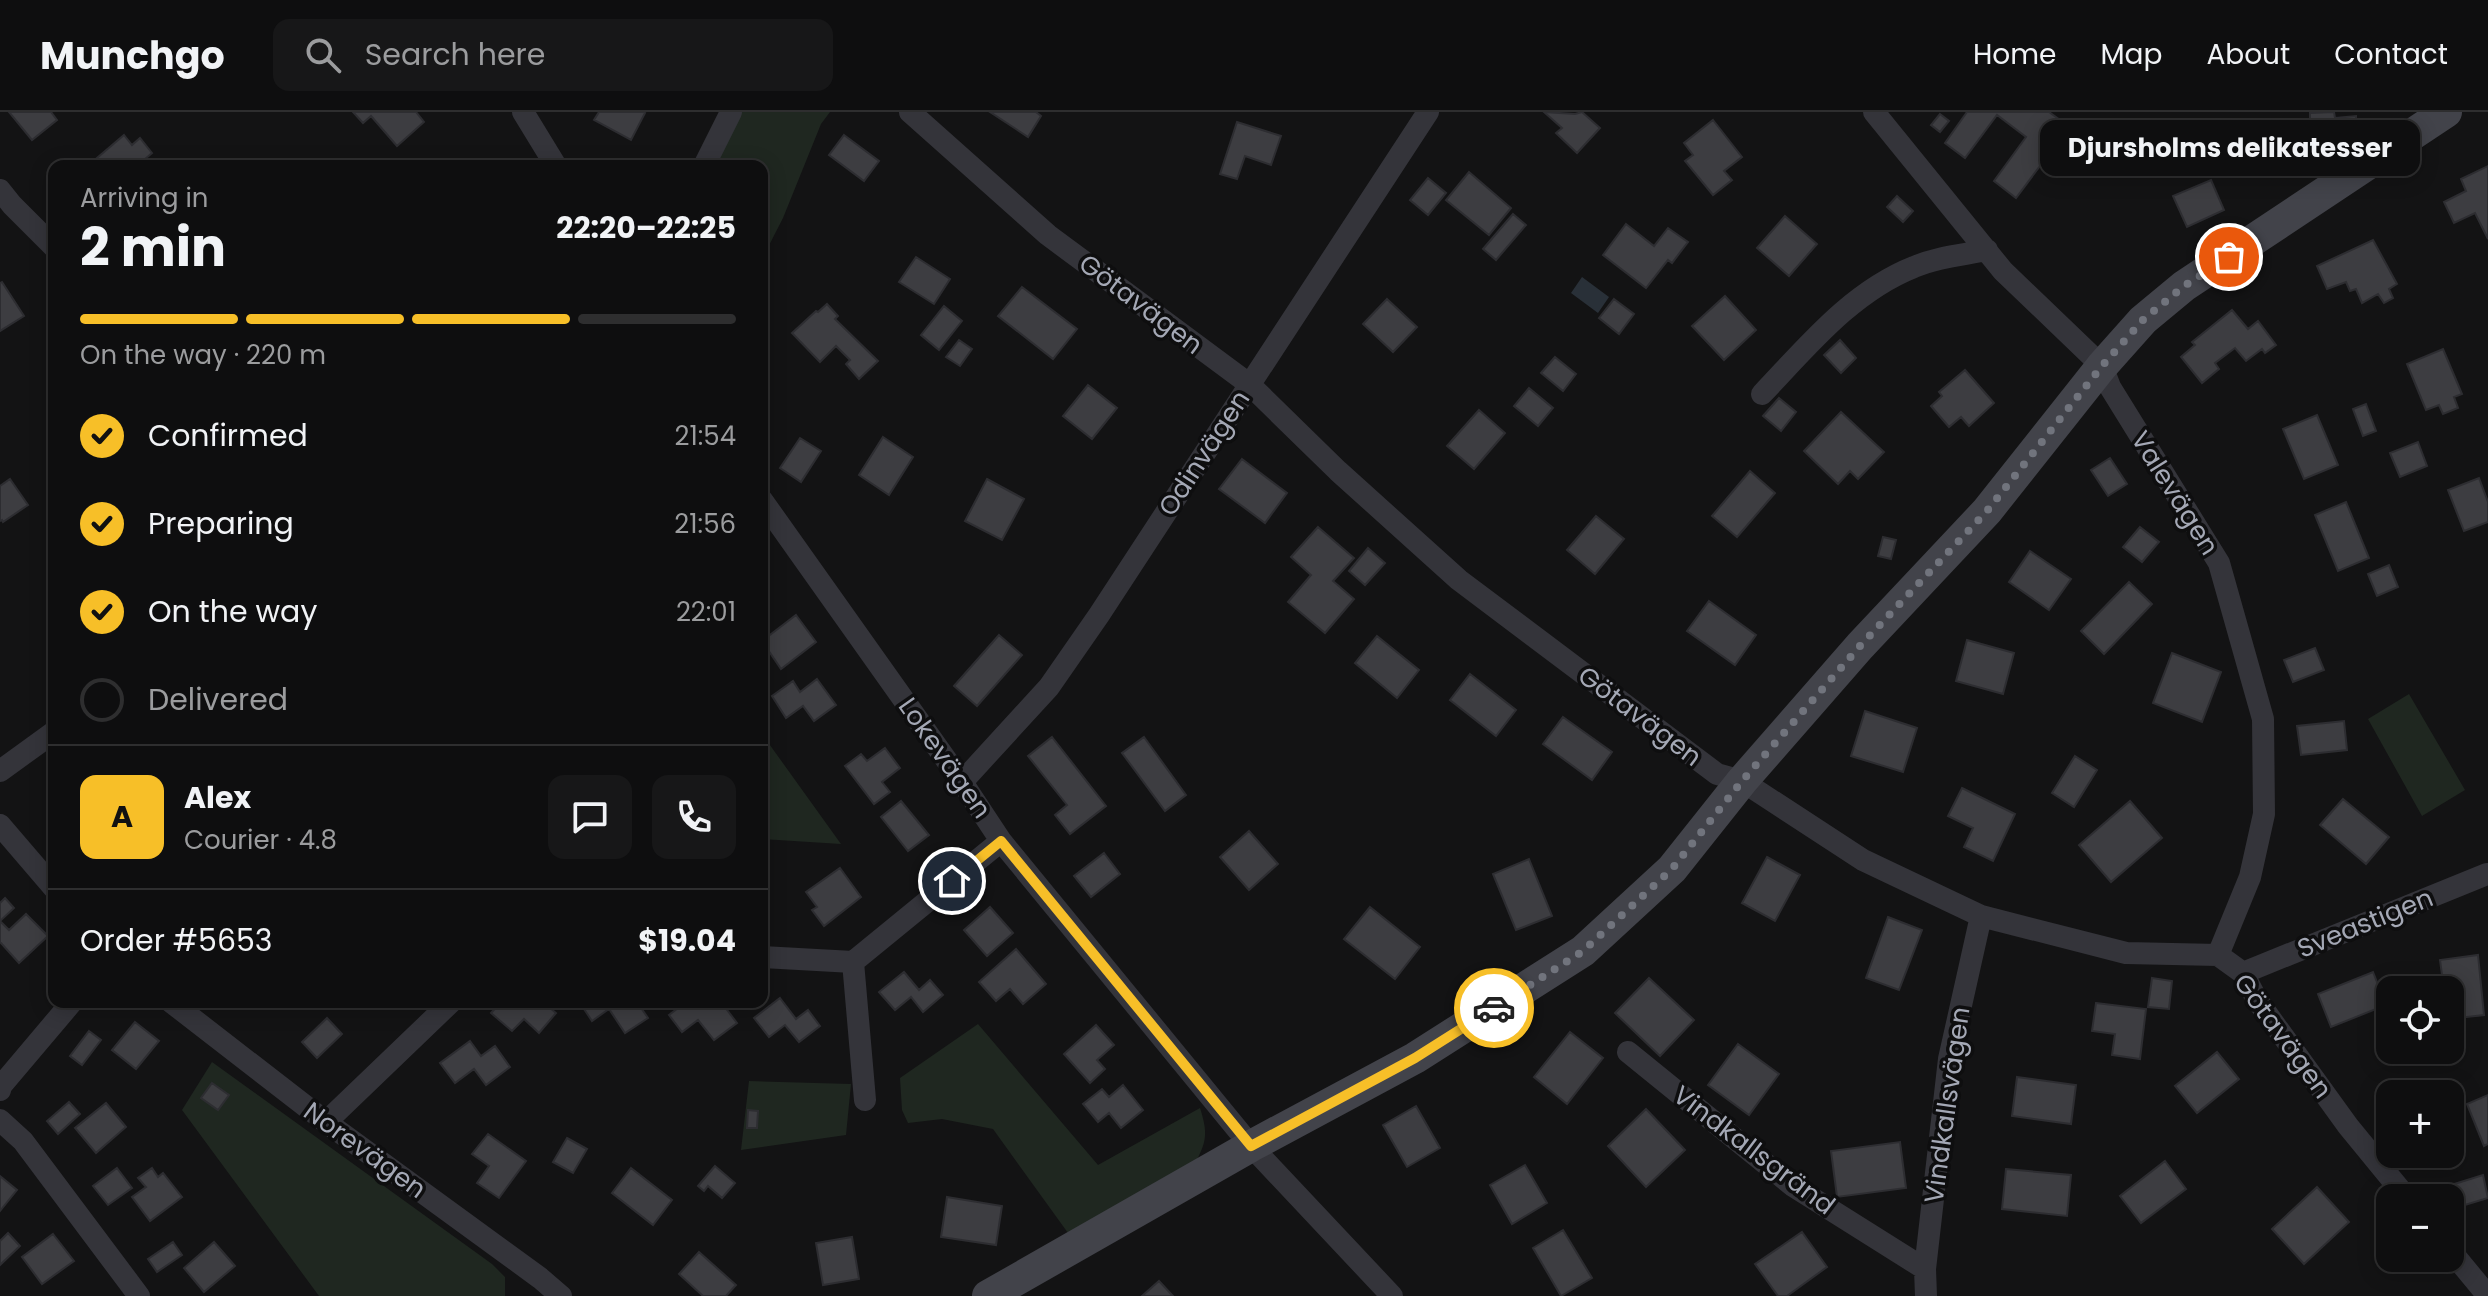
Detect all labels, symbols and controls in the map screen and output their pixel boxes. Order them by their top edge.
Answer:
search box [273,19,833,91]
text: Munchgo [40,29,225,82]
icon: search [301,33,345,77]
text: Search here [365,33,545,76]
text: Home [1973,35,2056,74]
text: Map [2100,35,2162,74]
text: About [2206,35,2290,74]
text: Contact [2334,35,2448,74]
callout: Djursholms delikatesser [2039,121,2419,177]
text: Djursholms delikatesser [2068,130,2392,166]
text: Arriving in [80,180,209,216]
text: 22:20–22:25 [556,206,736,249]
text: 2 min [80,211,226,284]
pin [2195,223,2263,291]
icon: bag [2207,235,2251,279]
street label: Götavägen [1072,246,1210,362]
text: On the way · 220 m [80,337,326,373]
street label: Odinvägen [1150,383,1258,523]
icon: check [80,414,124,458]
text: Confirmed [148,414,308,457]
text: 21:54 [675,418,736,454]
street label: Valevägen [2123,424,2227,562]
icon: check [80,502,124,546]
text: Preparing [148,502,294,545]
text: 21:56 [674,506,736,542]
icon: check [80,590,124,634]
text: On the way [148,590,317,633]
text: 22:01 [676,594,736,630]
street label: Götavägen [1571,658,1709,774]
text: Delivered [148,678,288,721]
street label: Lokevägen [890,690,1000,826]
button: chat [548,775,632,859]
button: phone [652,775,736,859]
text: Alex [184,776,251,819]
text: A [111,795,133,838]
text: Courier · 4.8 [184,822,337,858]
pin [918,847,986,915]
icon: home [930,859,974,903]
street label: Sveastigen [2292,879,2438,967]
text: Order #5653 [80,919,272,962]
text: $19.04 [638,919,736,962]
street label: Götavägen [2225,966,2341,1106]
courier [1454,968,1534,1048]
map controls [2376,976,2464,1272]
button: locate [2376,976,2464,1064]
icon: car [1472,986,1516,1030]
street label: Vindkallsvägen [1915,1004,1979,1206]
street label: Vindkallsgränd [1665,1077,1843,1223]
button: + [2376,1080,2464,1168]
street label: Norevägen [296,1093,434,1207]
button: − [2376,1184,2464,1272]

